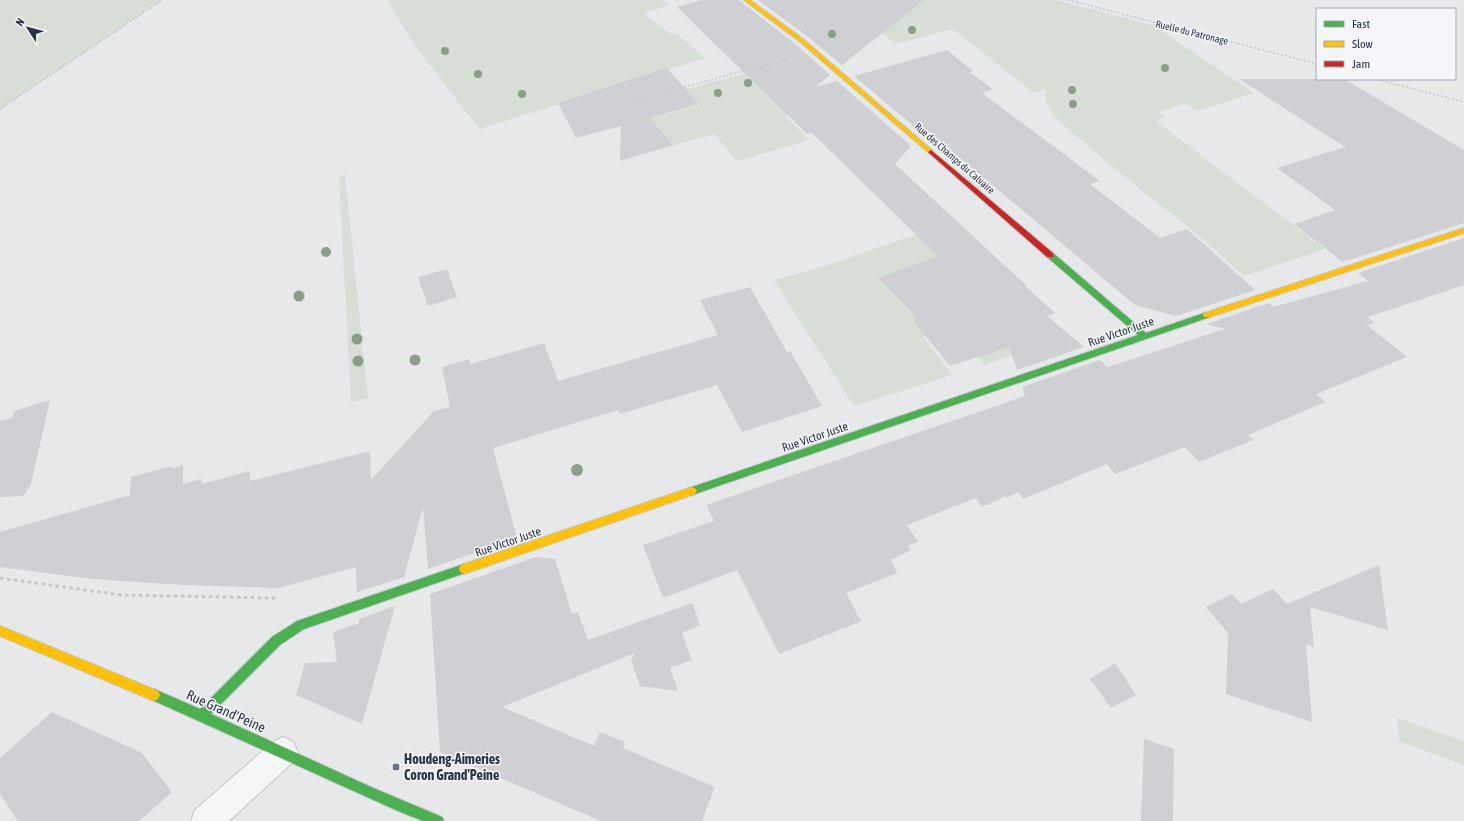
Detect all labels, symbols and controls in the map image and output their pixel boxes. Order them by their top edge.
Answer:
north arrow [8,8,48,48]
legend [1316,8,1456,80]
text: N [13,16,27,28]
text: Fast [1352,17,1370,31]
street label: Ruelle du Patronage [1154,18,1230,47]
text: Slow [1352,37,1373,51]
text: Jam [1352,57,1370,71]
street label: Rue des Champs du Calvaire [913,121,997,196]
street label: Rue Victor Juste [1086,314,1156,350]
street label: Rue Victor Juste [780,419,850,455]
street label: Rue Victor Juste [473,524,543,560]
street label: Rue Grand'Peine [184,686,268,736]
place label: Houdeng-Aimeries Coron Grand'Peine [404,751,500,783]
marker: Houdeng-Aimeries Coron Grand'Peine [391,762,401,772]

